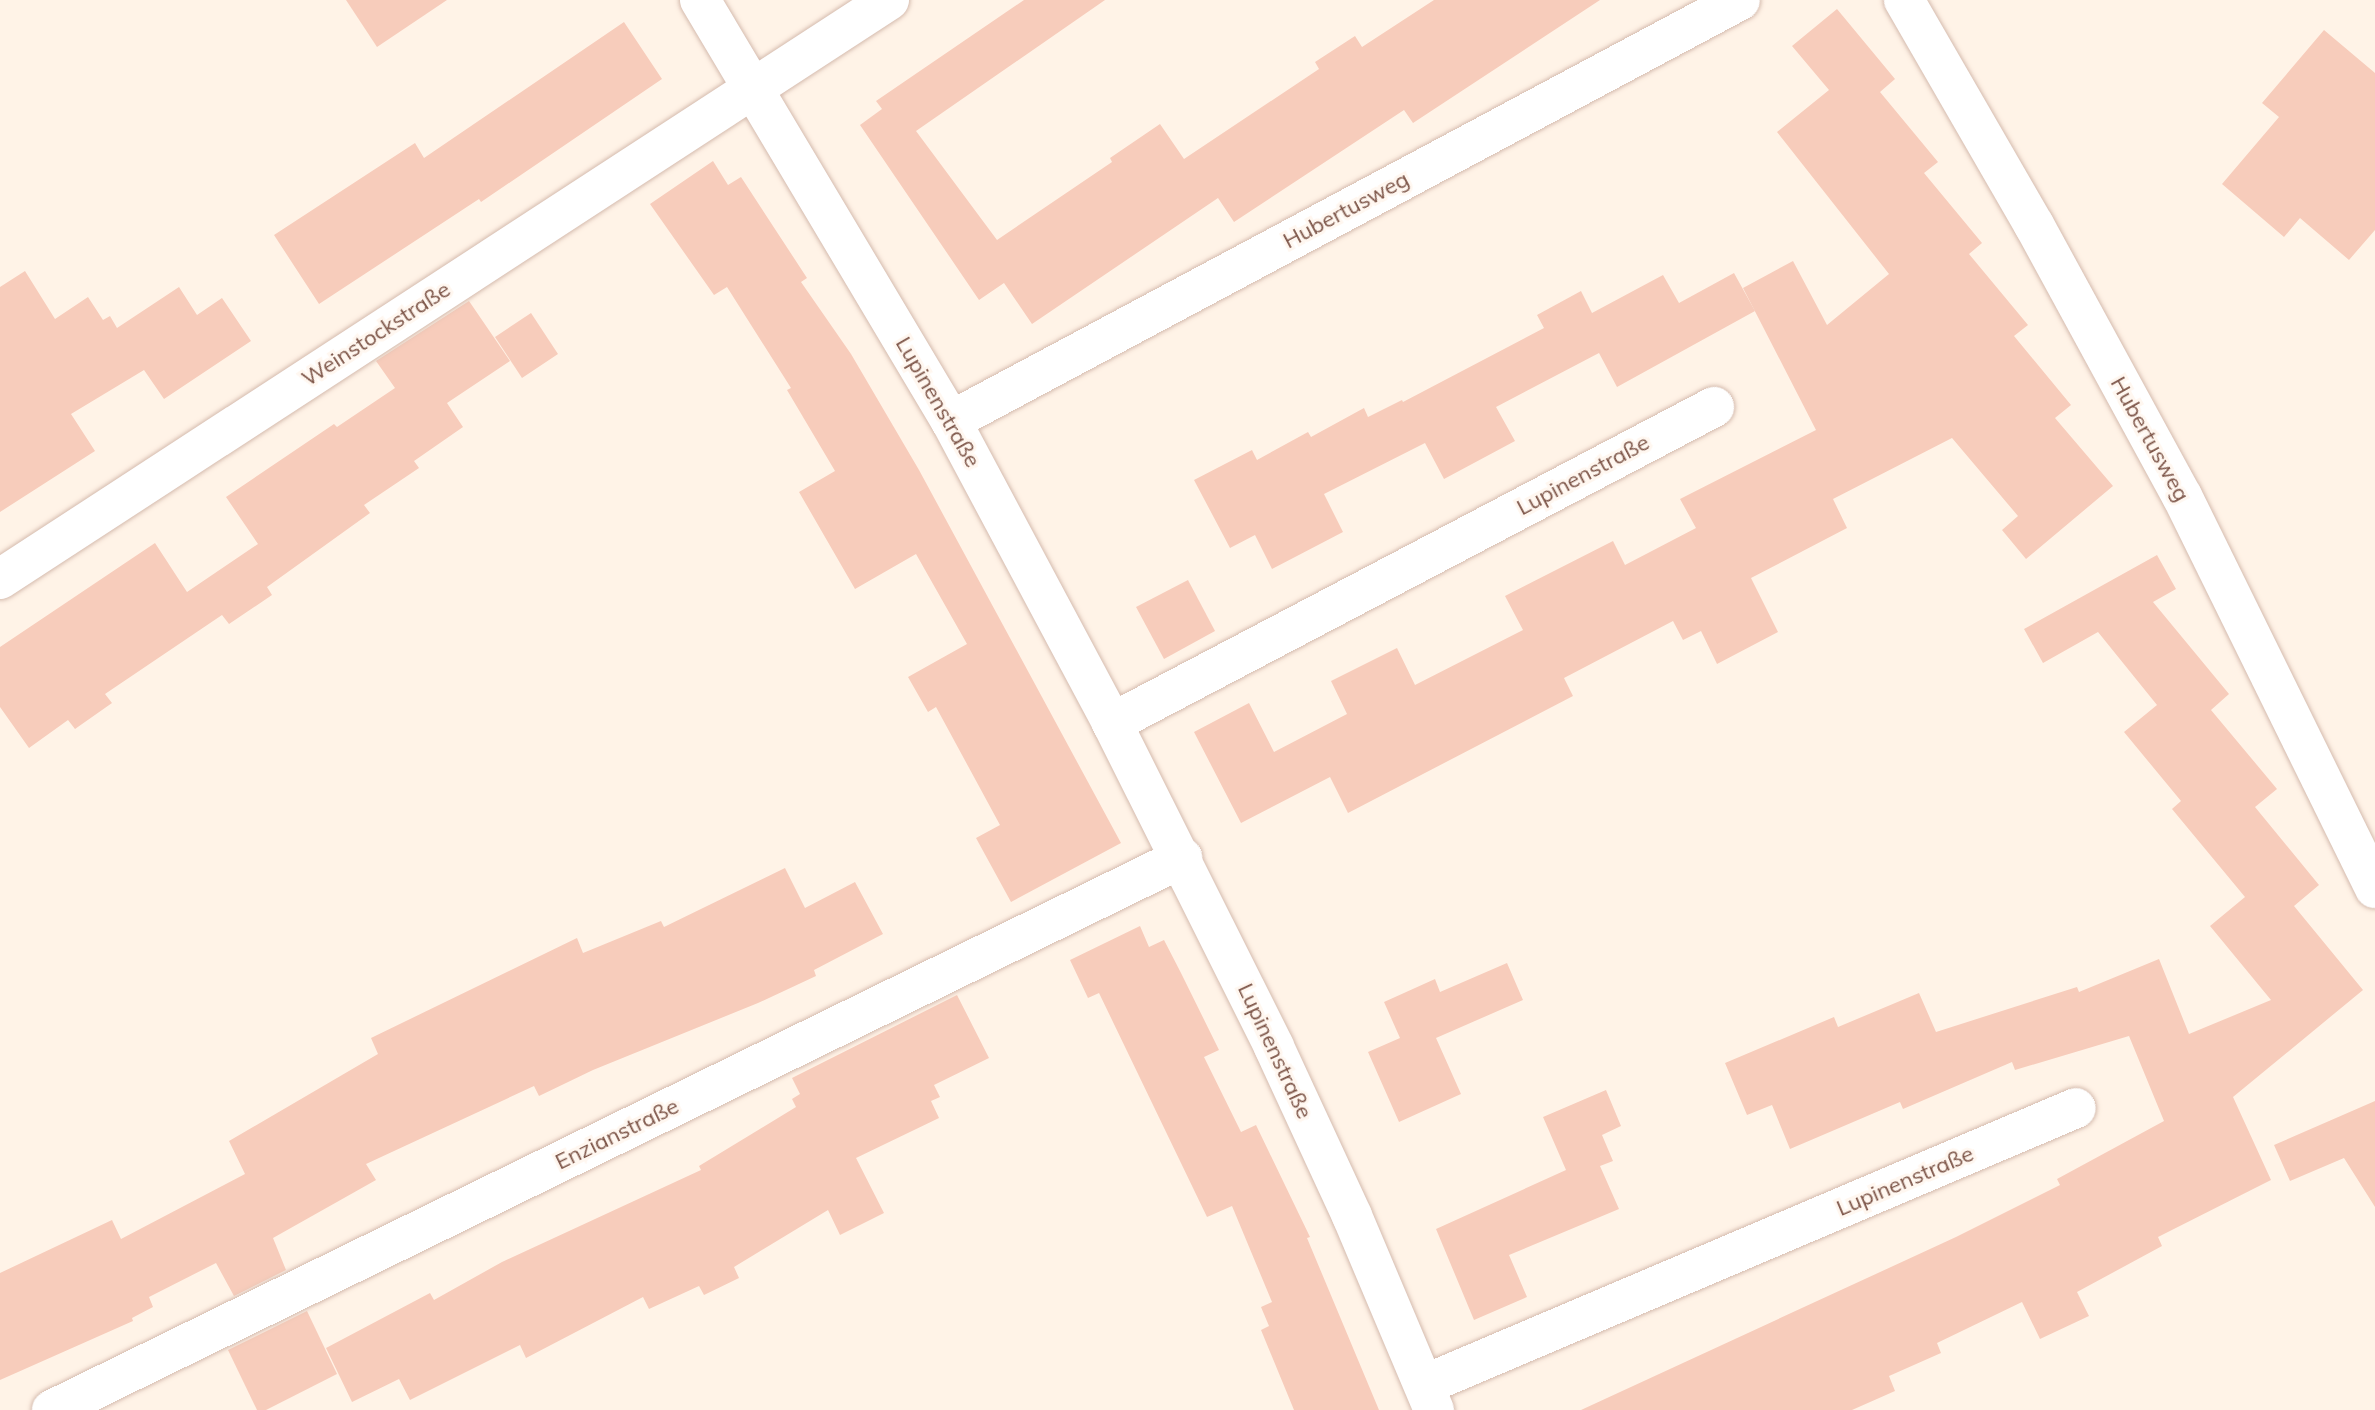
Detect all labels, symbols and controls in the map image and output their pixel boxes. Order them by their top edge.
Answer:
street label: Hubertusweg [1279,166,1413,254]
street label: Weinstockstraße [297,276,455,392]
street label: Lupinenstraße [890,332,986,472]
street label: Hubertusweg [2105,372,2195,506]
street label: Lupinenstraße [1512,429,1654,521]
street label: Lupinenstraße [1232,979,1318,1123]
street label: Enzianstraße [551,1093,683,1175]
street label: Lupinenstraße [1833,1140,1977,1222]

